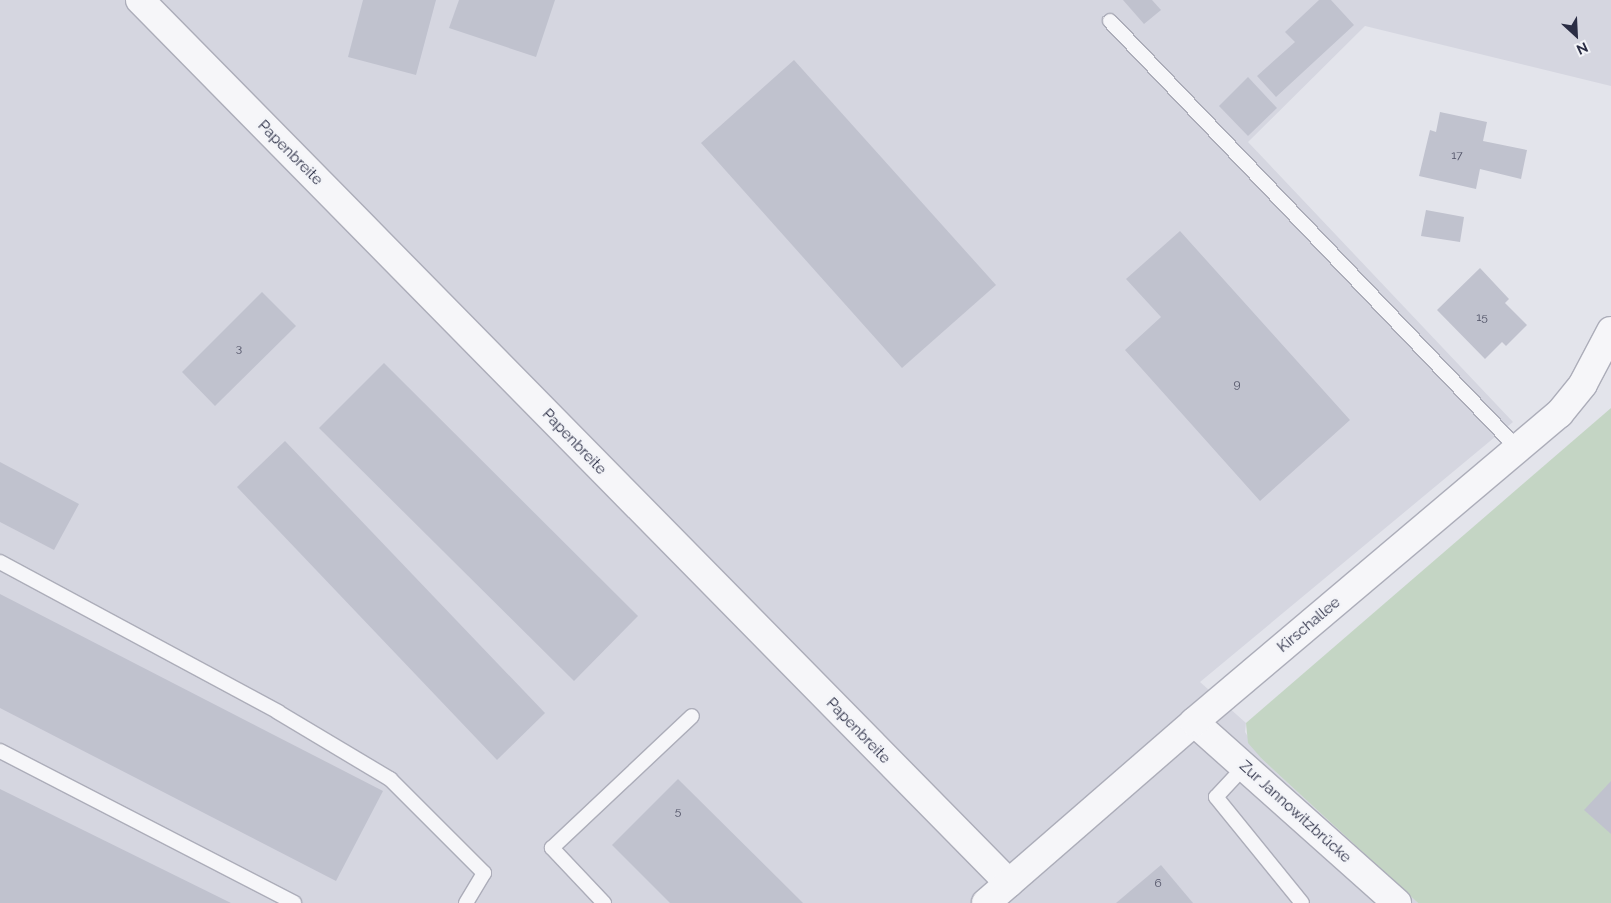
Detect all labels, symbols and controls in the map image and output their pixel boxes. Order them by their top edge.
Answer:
north arrow [1551,10,1601,60]
text: N [1574,39,1591,58]
street label: Papenbreite [254,117,326,189]
house number: 17 [1451,149,1463,163]
house number: 15 [1476,311,1488,325]
house number: 3 [236,342,242,356]
house number: 9 [1233,378,1241,392]
street label: Papenbreite [538,405,610,479]
street label: Kirschallee [1274,594,1344,656]
street label: Papenbreite [822,694,894,768]
street label: Zur Jannowitzbrücke [1235,757,1355,867]
house number: 5 [675,805,681,819]
house number: 6 [1154,877,1162,891]

